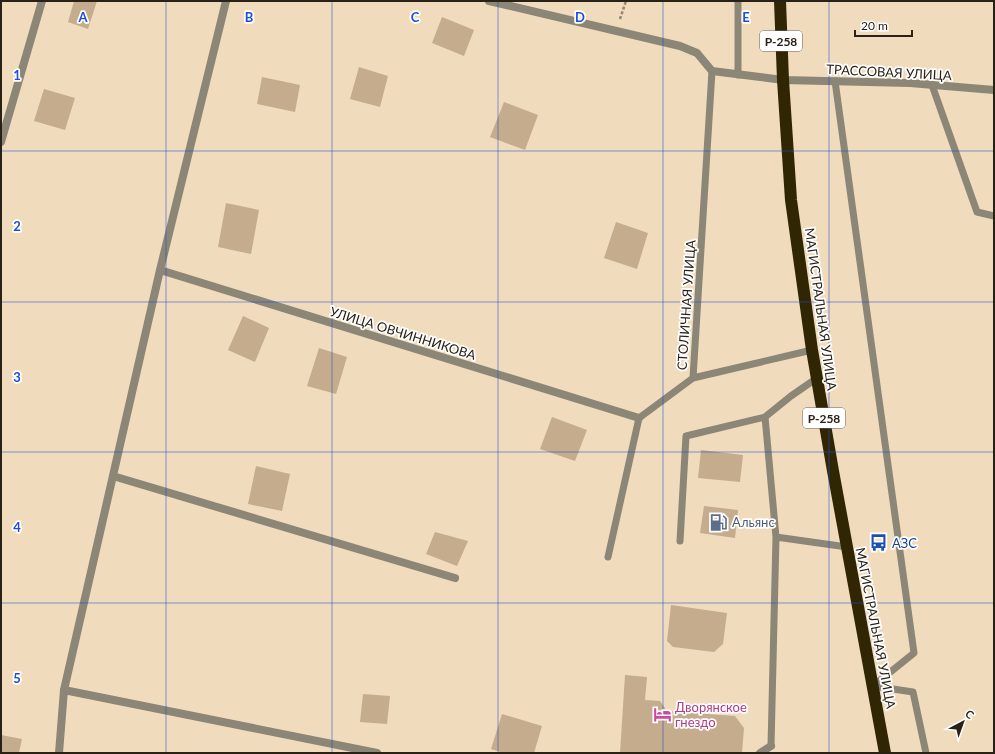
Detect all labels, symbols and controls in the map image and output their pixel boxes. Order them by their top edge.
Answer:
text: A [77,9,88,25]
text: B [245,9,254,25]
text: C [411,9,420,25]
text: D [575,9,585,25]
text: E [742,9,750,25]
scale bar [855,12,912,38]
text: 20 m [861,18,888,33]
road number: Р-258 [760,31,802,51]
street label: ТРАССОВАЯ УЛИЦА [826,61,952,83]
text: 1 [13,67,21,83]
text: 2 [13,218,21,234]
street label: МАГИСТРАЛЬНАЯ УЛИЦА [802,227,840,391]
street label: СТОЛИЧНАЯ УЛИЦА [673,239,699,371]
street label: УЛИЦА ОВЧИННИКОВА [328,303,478,363]
text: 3 [13,369,21,385]
road number: Р-258 [803,408,845,428]
fuel station icon: Альянс [709,512,729,532]
place label: Альянс [732,514,775,530]
text: 4 [13,519,21,535]
bus stop icon: АЗС [869,533,889,553]
place label: АЗС [892,535,917,551]
street label: МАГИСТРАЛЬНАЯ УЛИЦА [853,546,900,710]
text: 5 [13,670,21,686]
place label: Дворянское гнездо [675,699,747,730]
north arrow [943,702,983,742]
hotel icon: Дворянское гнездо [652,704,672,724]
text: С [963,707,977,722]

